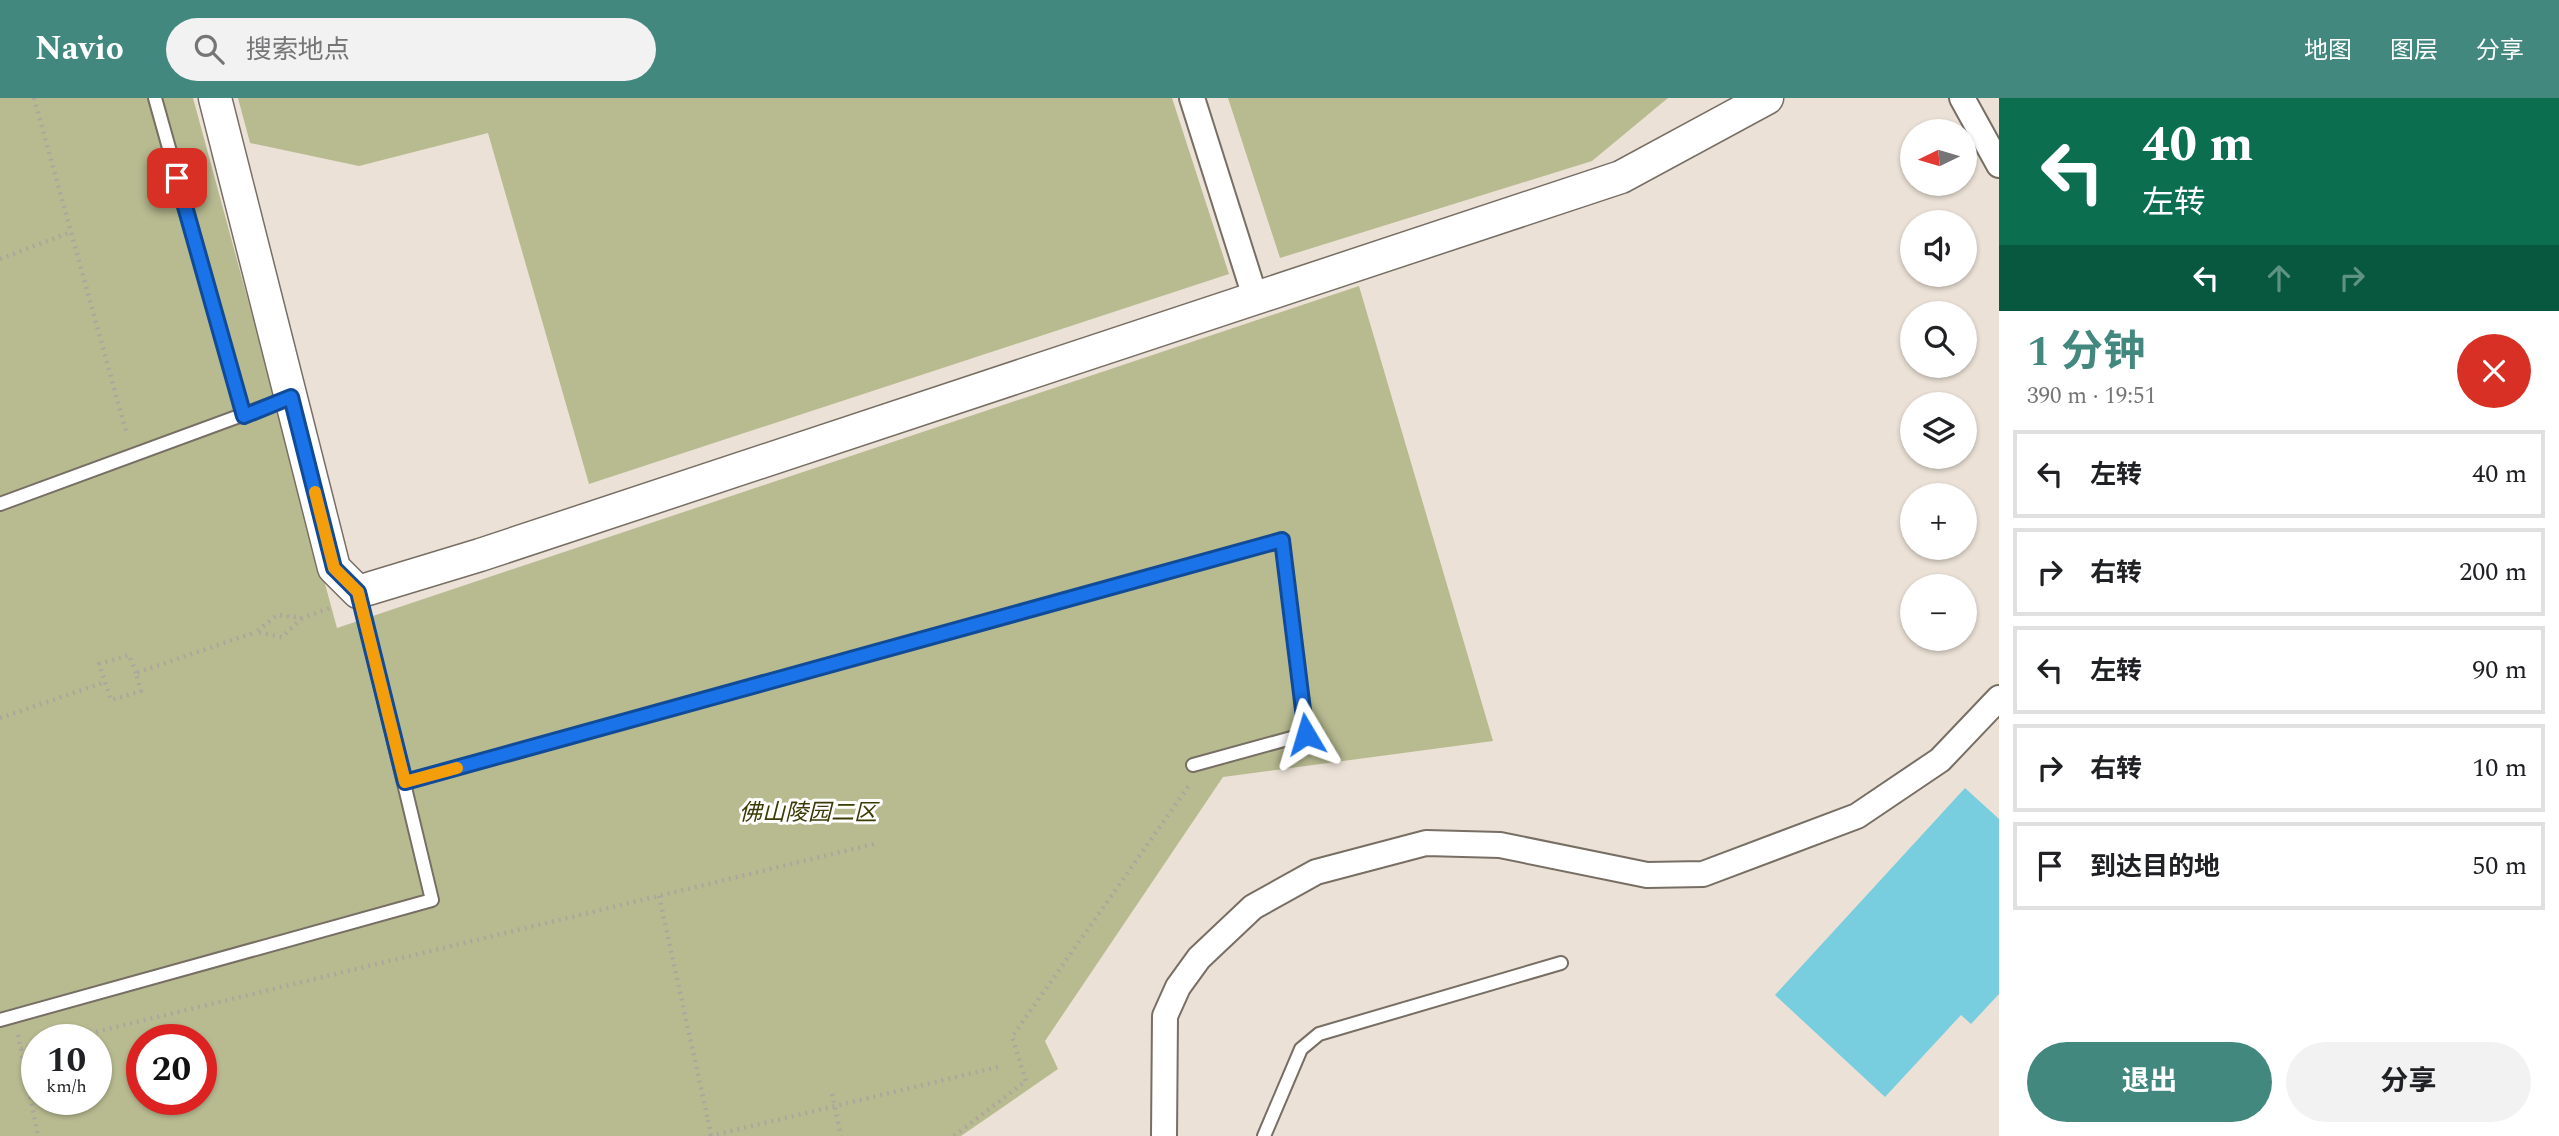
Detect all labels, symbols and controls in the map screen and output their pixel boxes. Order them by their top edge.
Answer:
search box [166,18,656,81]
text: Navio [35,24,124,74]
icon: search [190,30,228,68]
text: 搜索地点 [246,30,350,70]
text: 地图 [2304,33,2352,69]
text: 图层 [2390,33,2438,69]
text: 分享 [2476,33,2524,69]
text: 40 m [2142,108,2253,183]
north arrow [1900,119,1978,196]
map controls [1900,119,1977,651]
icon: left [2027,126,2118,217]
pin [147,148,207,208]
icon: arrive [158,159,196,197]
text: 左转 [2142,179,2206,228]
button: sound [1900,210,1977,287]
icon: left [2187,259,2225,297]
icon: ahead [2260,259,2298,297]
icon: right [2333,259,2371,297]
button: search [1900,301,1977,378]
text: 1 分钟 [2027,321,2145,384]
button: close [2457,334,2531,408]
text: 390 m · 19:51 [2027,379,2156,414]
button: layers [1900,392,1977,469]
text: 40 m [2472,454,2527,494]
icon: left [2031,455,2069,493]
text: 左转 [2090,455,2142,495]
button: + [1900,483,1977,560]
text: 200 m [2459,552,2527,592]
icon: right [2031,553,2069,591]
text: 右转 [2090,553,2142,593]
button: − [1900,574,1977,651]
text: 90 m [2472,650,2527,690]
icon: left [2031,651,2069,689]
text: 左转 [2090,651,2142,691]
position arrow [1269,697,1343,771]
text: 10 m [2472,748,2527,788]
icon: right [2031,749,2069,787]
text: 右转 [2090,749,2142,789]
park label: 佛山陵园二区 [739,796,880,831]
text: 50 m [2472,846,2527,886]
icon: arrive [2031,847,2069,885]
text: 到达目的地 [2090,847,2220,887]
speed limit sign: 20 [126,1024,217,1115]
text: 10 [47,1034,86,1087]
button: 退出 [2027,1042,2272,1122]
button: 分享 [2286,1042,2531,1122]
text: km/h [46,1073,87,1100]

